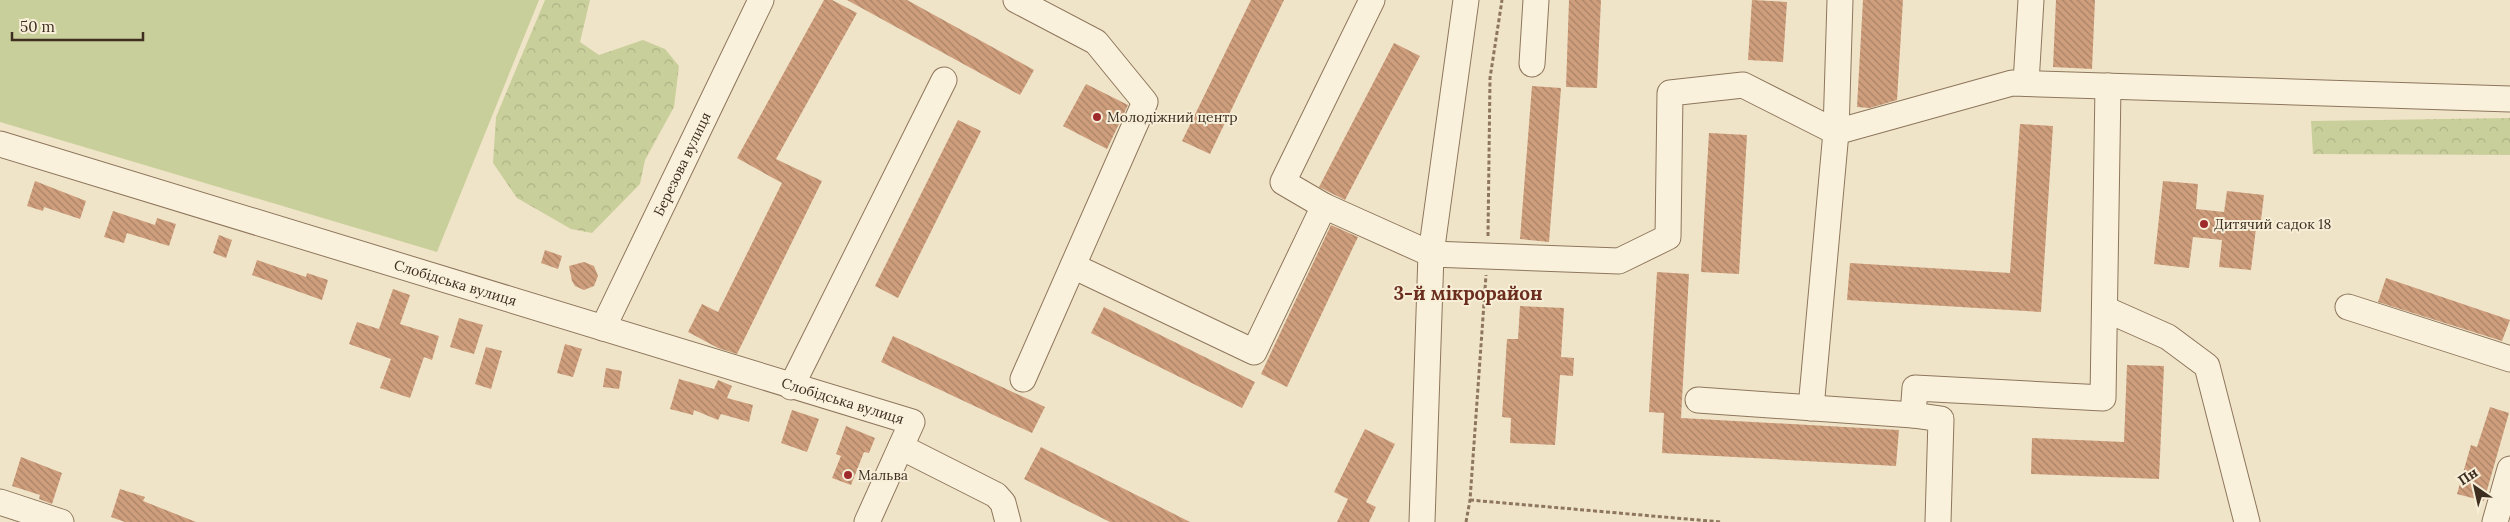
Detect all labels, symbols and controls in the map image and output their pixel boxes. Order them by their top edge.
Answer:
scale bar [12,10,144,42]
text: 50 m [20,17,55,36]
place label: Молодіжний центр [1107,108,1238,126]
street label: Березова вулиця [649,109,715,219]
marker: Молодіжний центр [1091,111,1103,123]
place label: Дитячий садок 18 [2214,215,2331,233]
marker: Дитячий садок 18 [2198,218,2210,230]
street label: Слобідська вулиця [392,256,519,310]
district label: 3-й мікрорайон [1393,281,1543,305]
street label: Слобідська вулиця [779,374,906,428]
north arrow [2450,462,2500,512]
text: Пн [2454,463,2481,489]
place label: Мальва [858,466,908,484]
marker: Мальва [842,469,854,481]

